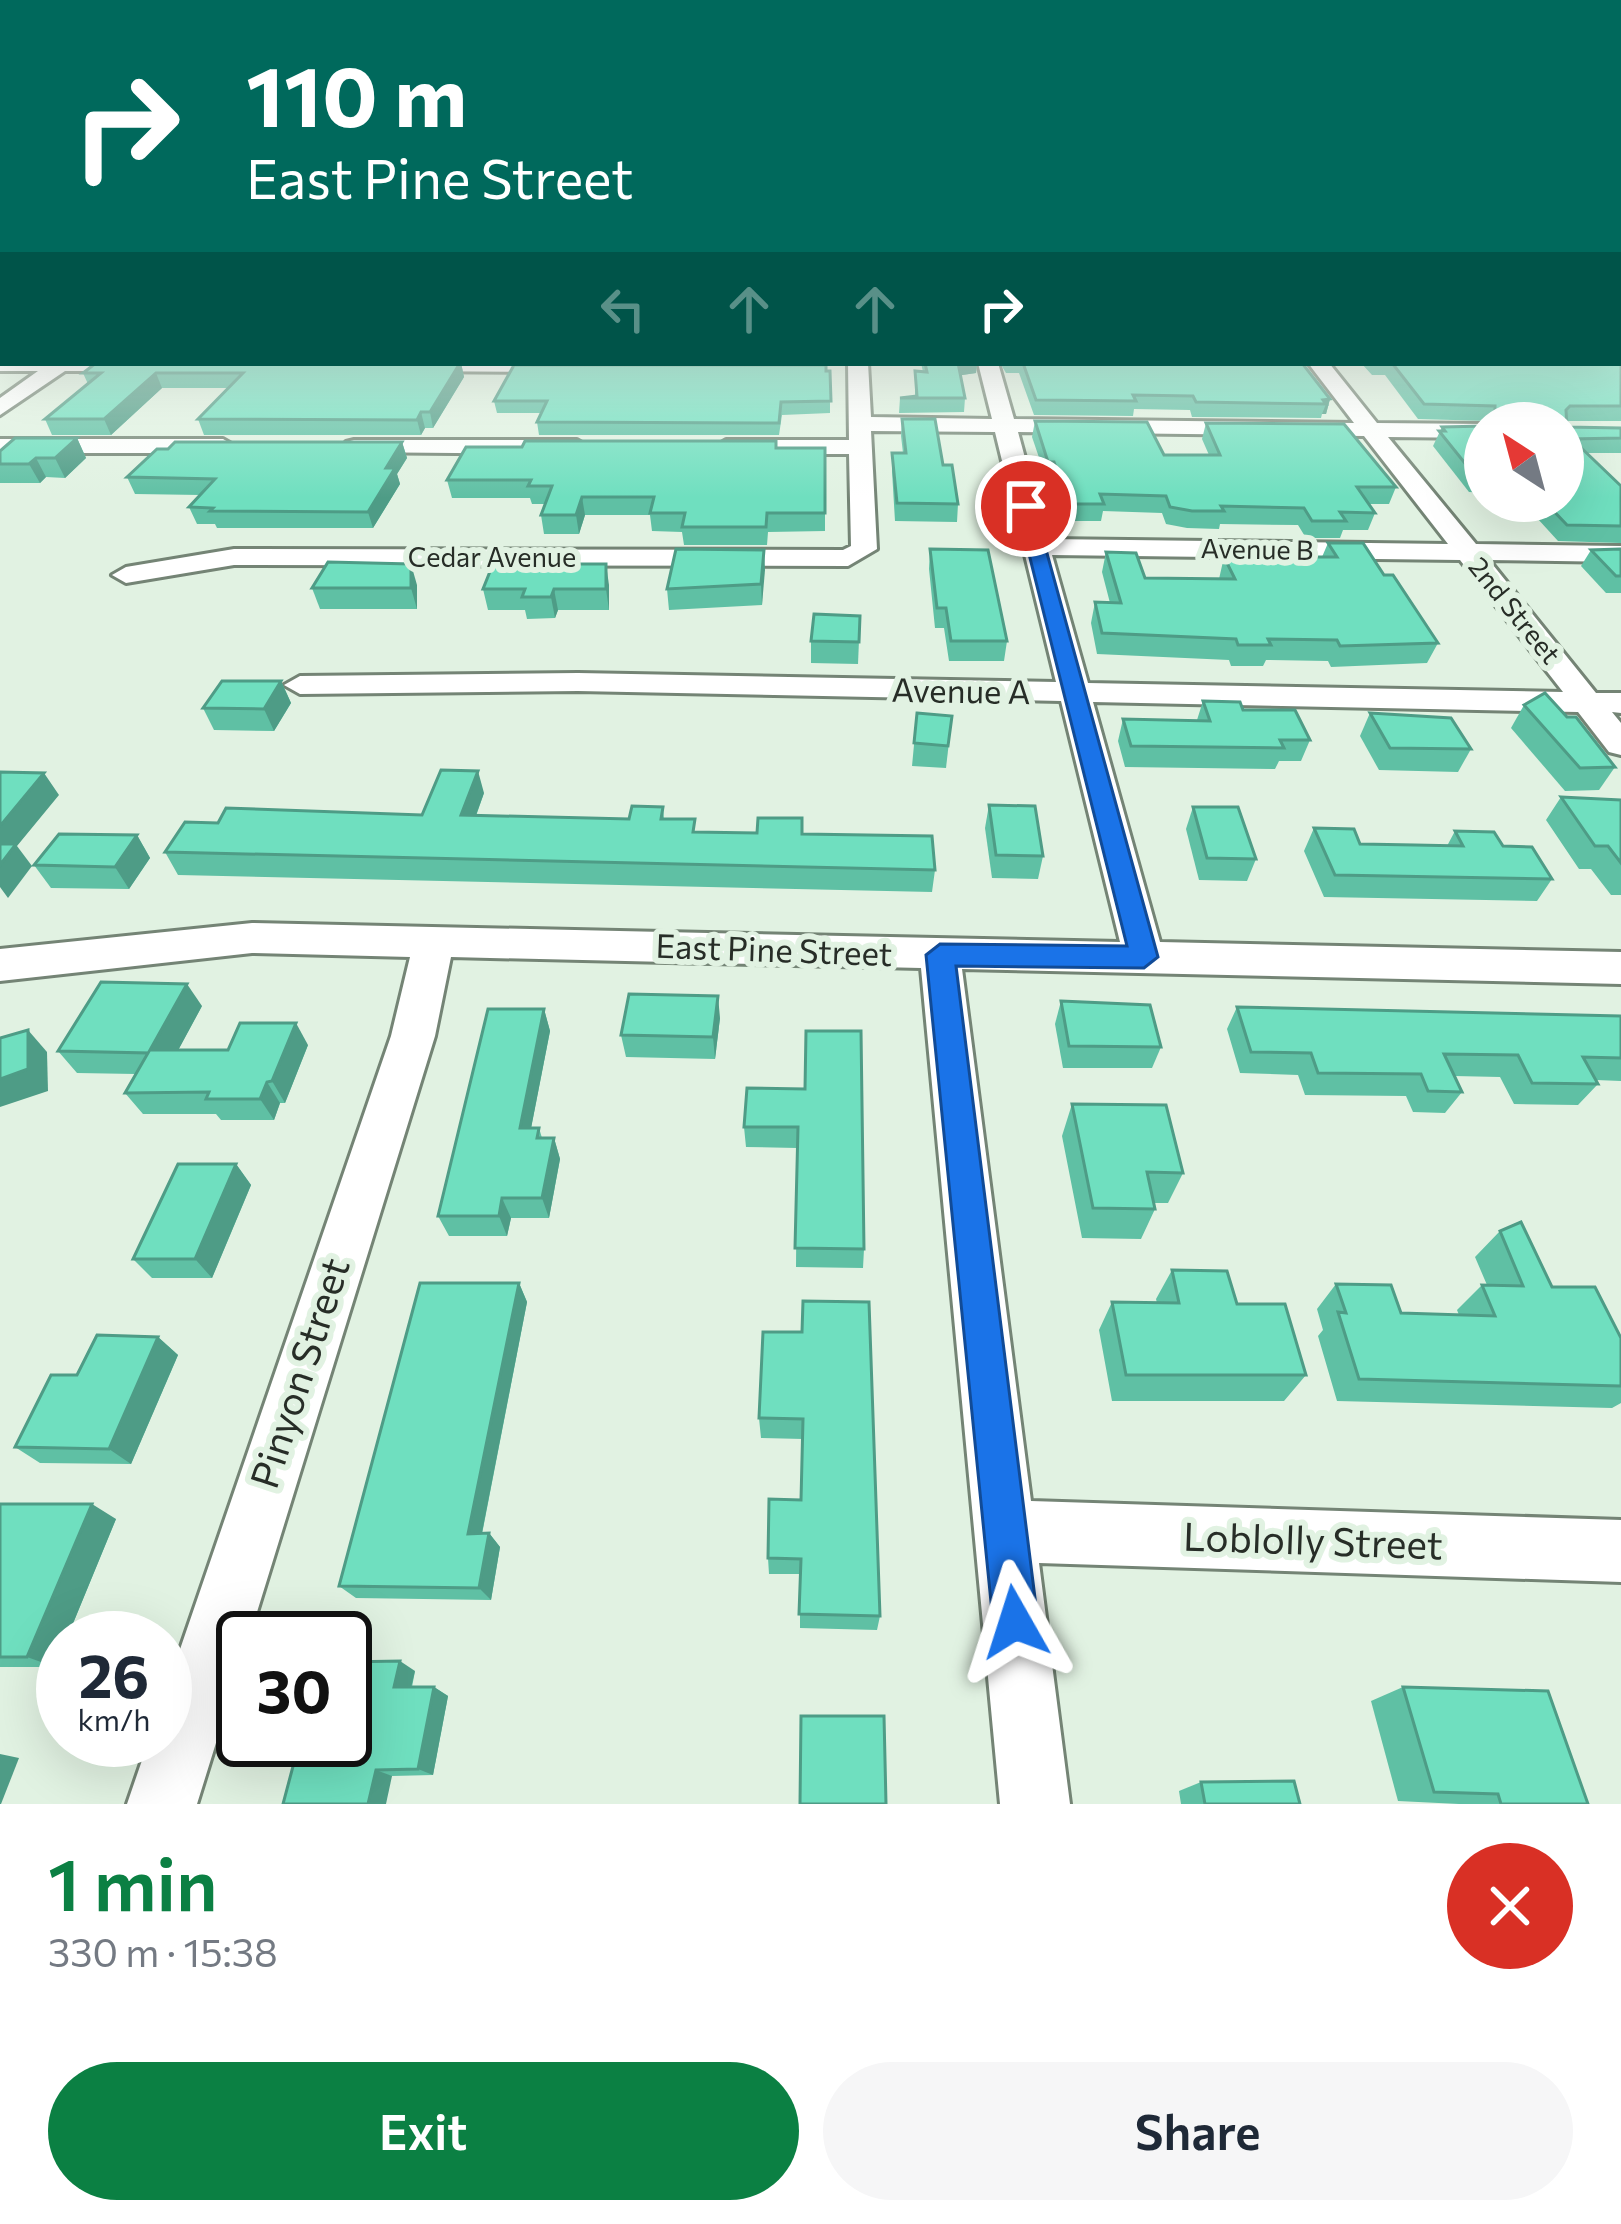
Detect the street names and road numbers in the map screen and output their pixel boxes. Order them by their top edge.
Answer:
street label: Avenue B [1200,531,1314,566]
street label: Cedar Avenue [408,540,576,573]
street label: 2nd Street [1462,550,1568,670]
street label: Avenue A [891,668,1031,711]
street label: East Pine Street [655,924,893,973]
street label: Pinyon Street [238,1251,358,1494]
street label: Loblolly Street [1183,1510,1444,1568]

